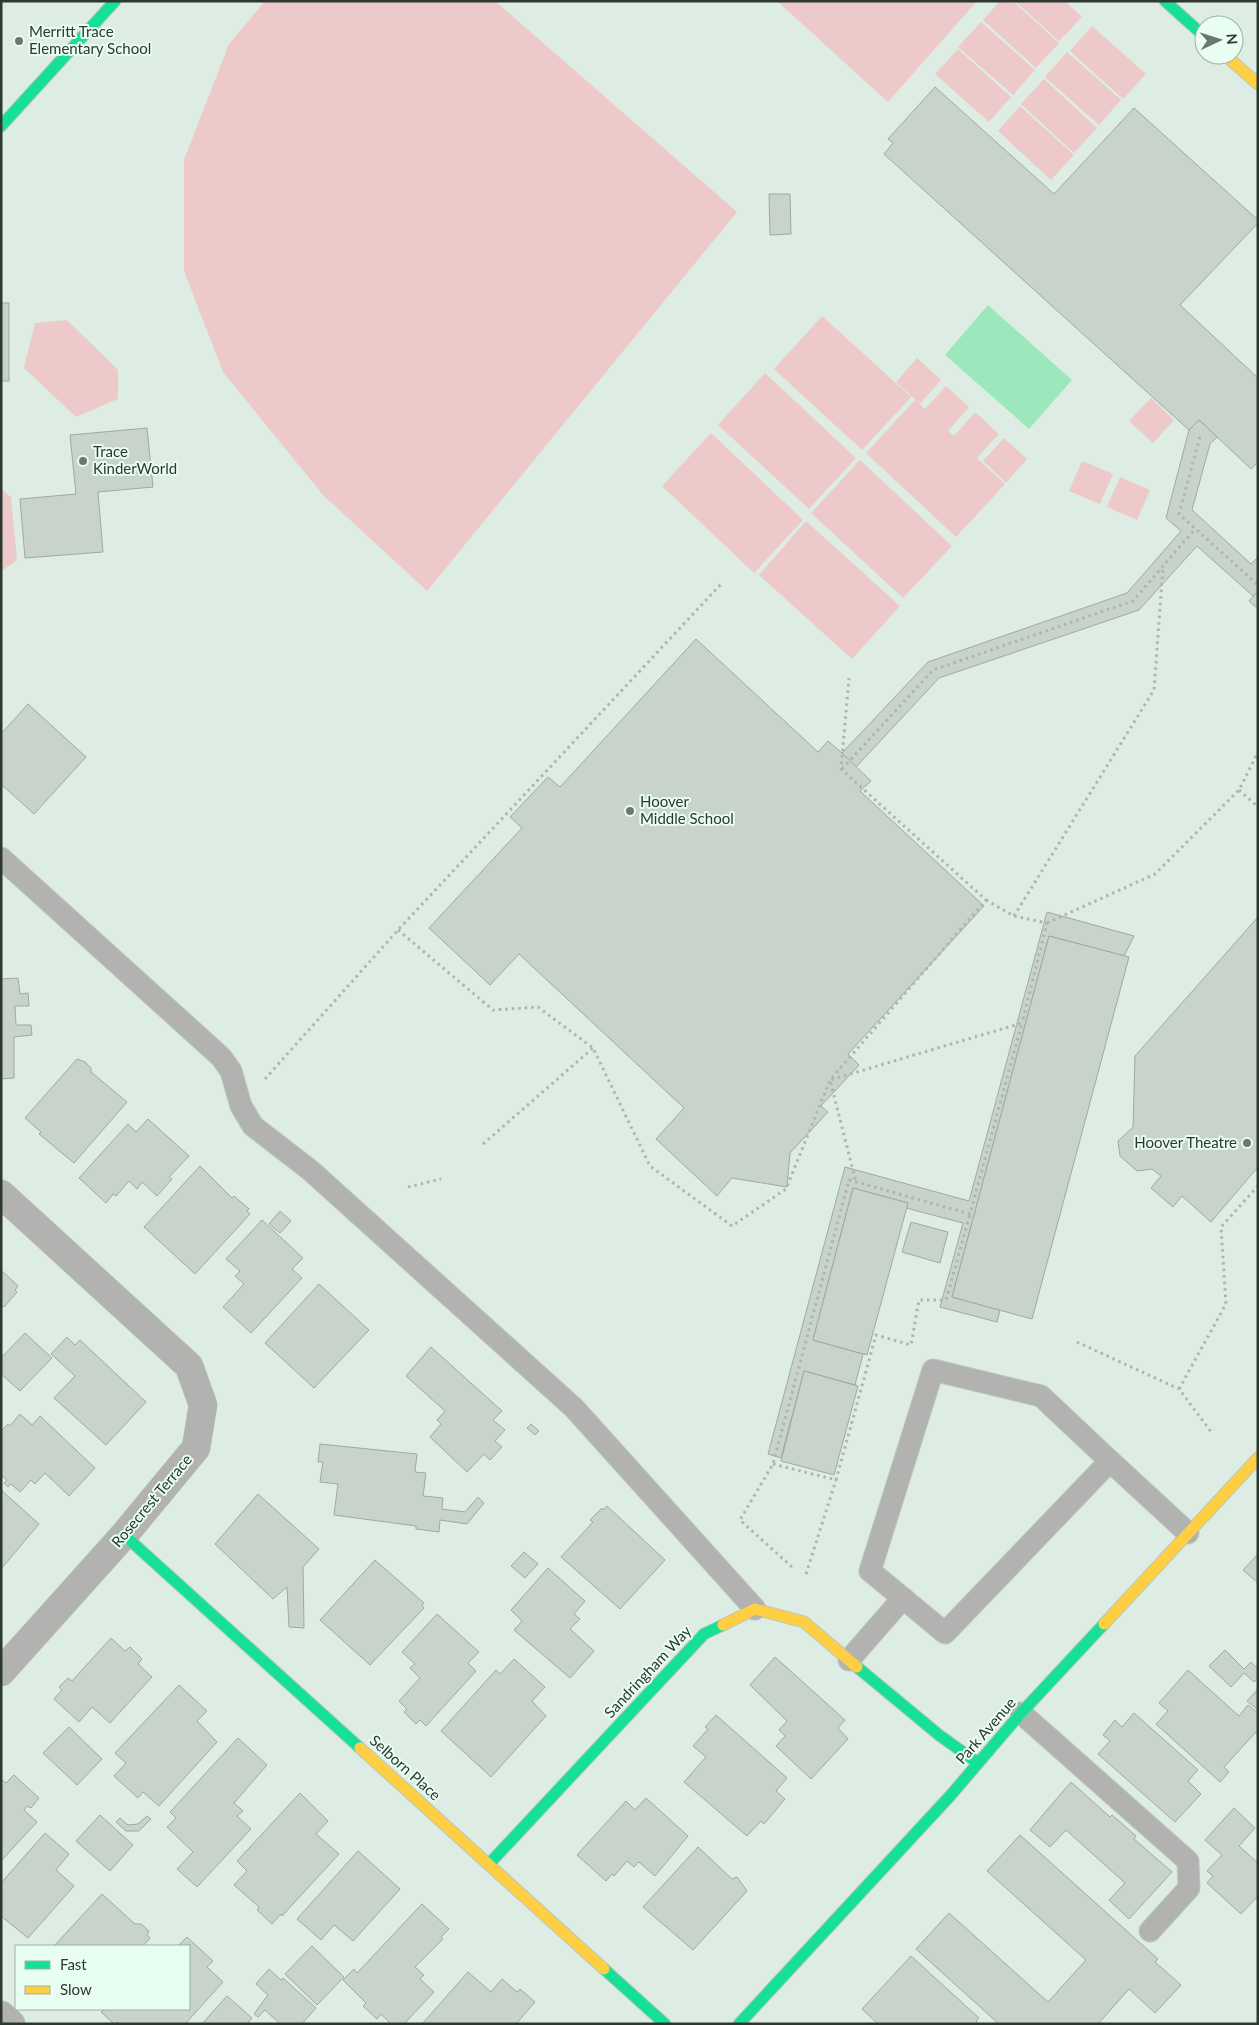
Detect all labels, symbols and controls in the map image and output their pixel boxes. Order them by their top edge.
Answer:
north arrow [1194,15,1244,65]
place label: Merritt Trace Elementary School [29,22,151,57]
text: N [1224,33,1241,45]
marker: Merritt Trace Elementary School [13,35,25,47]
place label: Trace KinderWorld [93,442,177,477]
marker: Trace KinderWorld [77,455,89,467]
place label: Hoover Middle School [640,792,734,827]
marker: Hoover Middle School [624,805,636,817]
place label: Hoover Theatre [1134,1133,1237,1151]
marker: Hoover Theatre [1241,1137,1253,1149]
street label: Rosecrest Terrace [107,1450,195,1550]
street label: Sandringham Way [600,1621,695,1721]
street label: Park Avenue [951,1693,1019,1767]
street label: Selborn Place [367,1731,445,1804]
legend [15,1945,190,2010]
text: Fast [60,1955,87,1973]
text: Slow [60,1980,92,1998]

